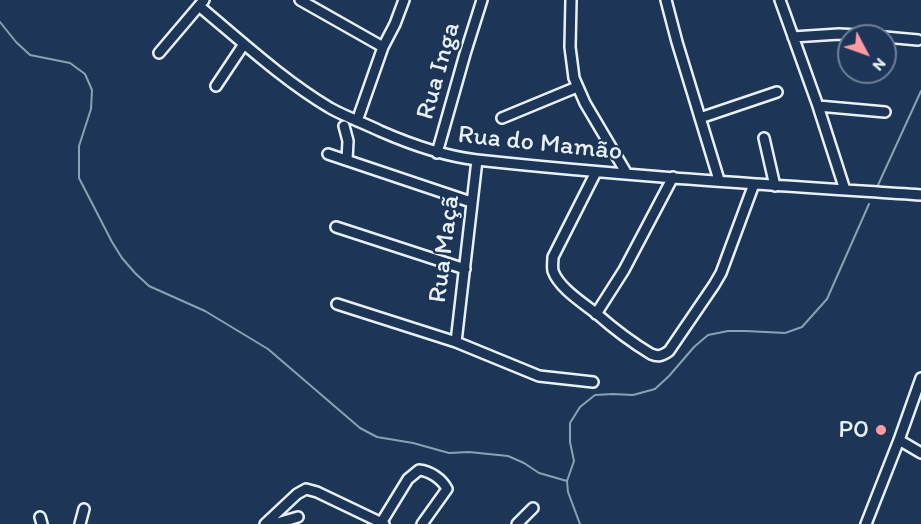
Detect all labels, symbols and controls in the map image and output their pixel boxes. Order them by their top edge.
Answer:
street label: Rua Inga [410,19,468,123]
north arrow [837,24,897,84]
text: N [869,55,890,75]
street label: Rua do Mamão [456,120,624,168]
street label: Rua Maçã [423,193,467,305]
place label: P0 [838,414,869,446]
marker: P0 [874,423,888,437]

